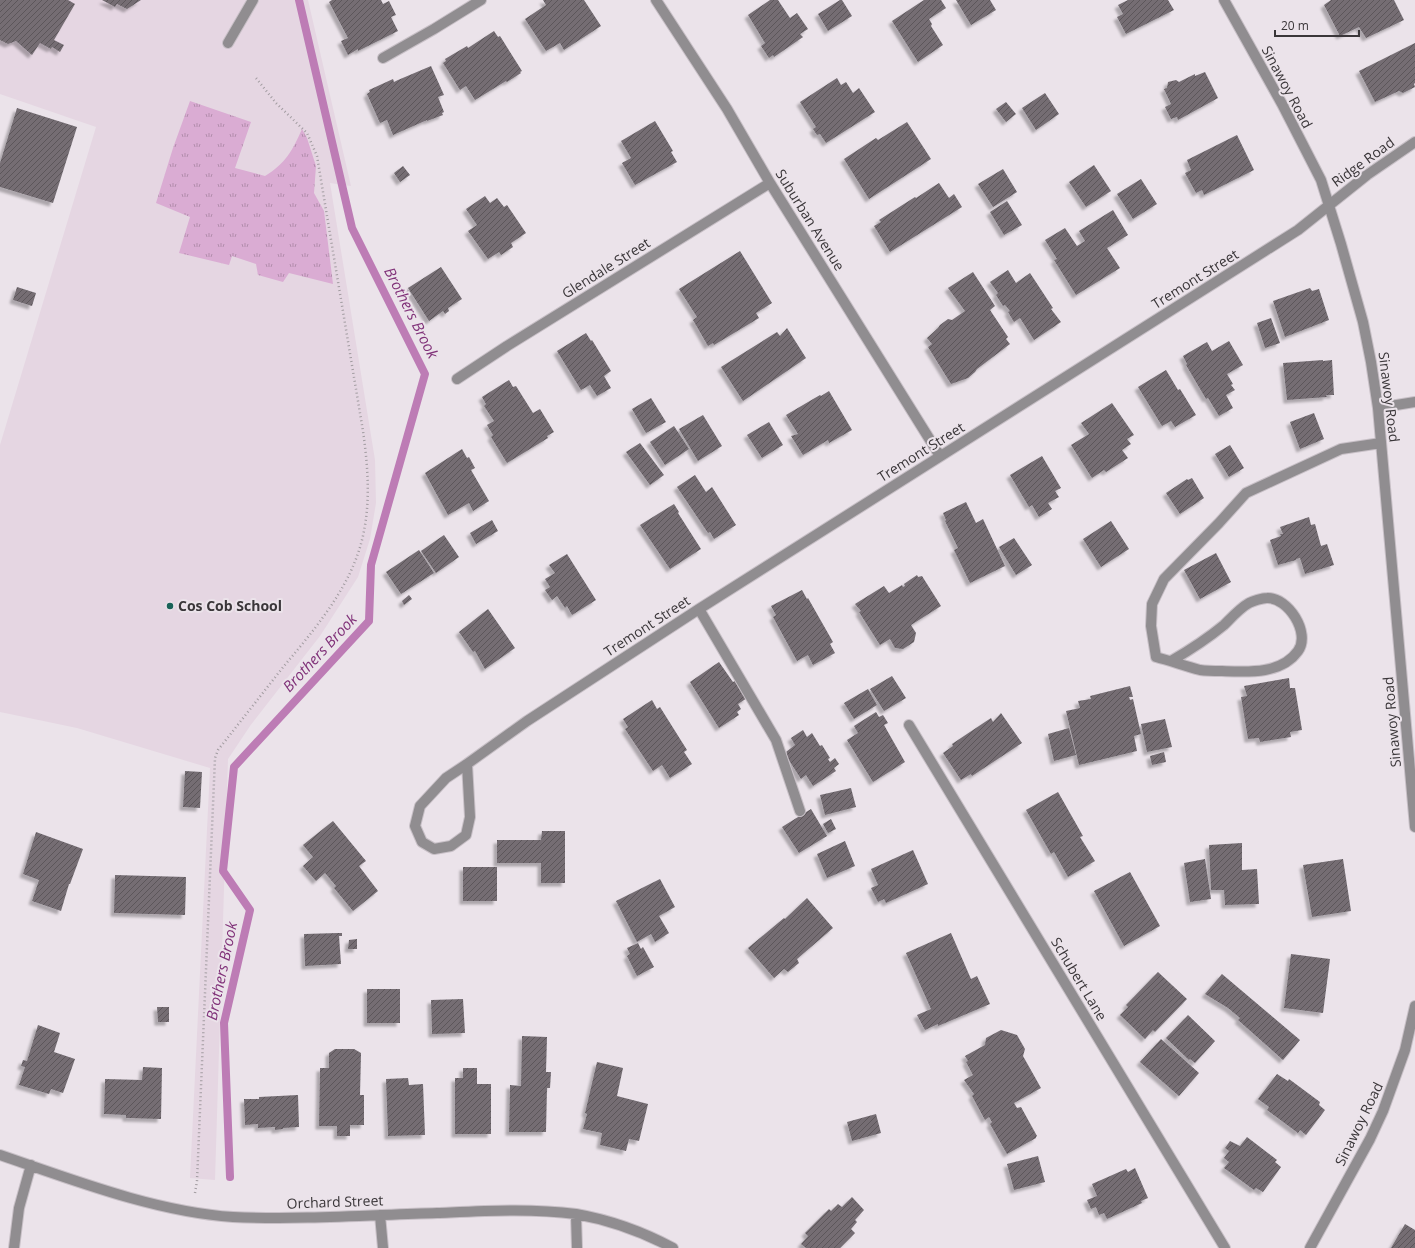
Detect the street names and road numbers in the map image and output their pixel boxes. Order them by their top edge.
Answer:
street label: Sinawoy Road [1258,42,1317,131]
street label: Ridge Road [1327,132,1398,191]
street label: Suburban Avenue [772,165,849,274]
street label: Glendale Street [558,233,653,302]
street label: Tremont Street [1148,244,1242,313]
street label: Sinawoy Road [1375,351,1404,443]
street label: Tremont Street [874,417,968,486]
street label: Tremont Street [600,591,693,661]
street label: Sinawoy Road [1378,676,1405,768]
street label: Schubert Lane [1047,934,1112,1024]
street label: Sinawoy Road [1330,1079,1387,1169]
street label: Orchard Street [286,1190,384,1213]

